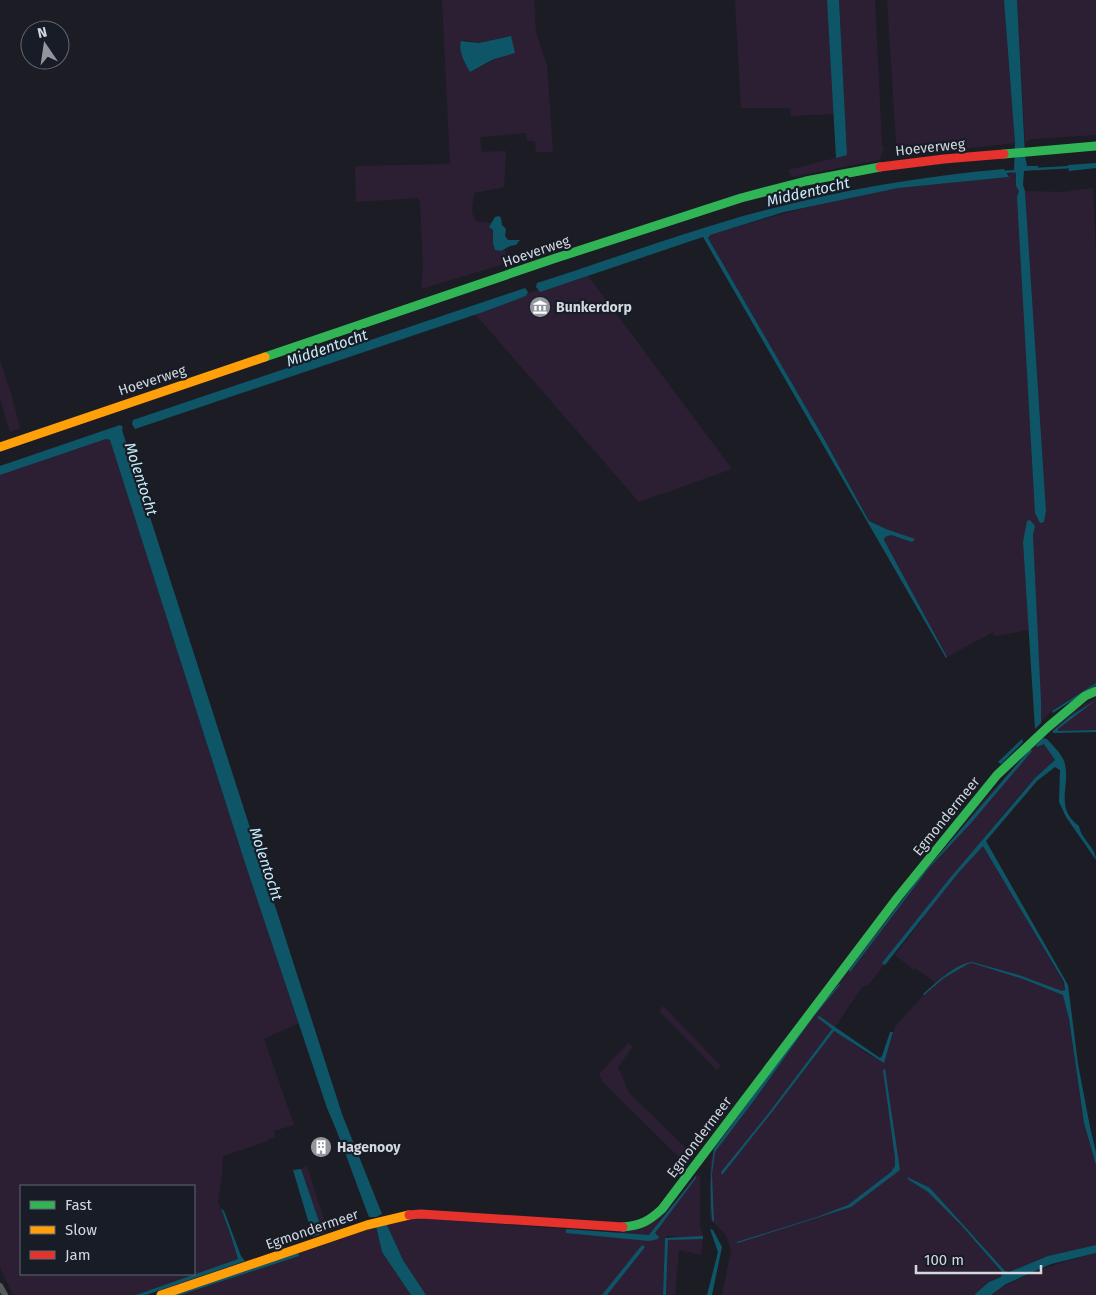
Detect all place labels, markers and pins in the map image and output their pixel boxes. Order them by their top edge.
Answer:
museum icon: Bunkerdorp [528,295,552,319]
place label: Bunkerdorp [556,299,632,316]
building icon: Hagenooy [309,1135,333,1159]
place label: Hagenooy [337,1139,401,1156]

